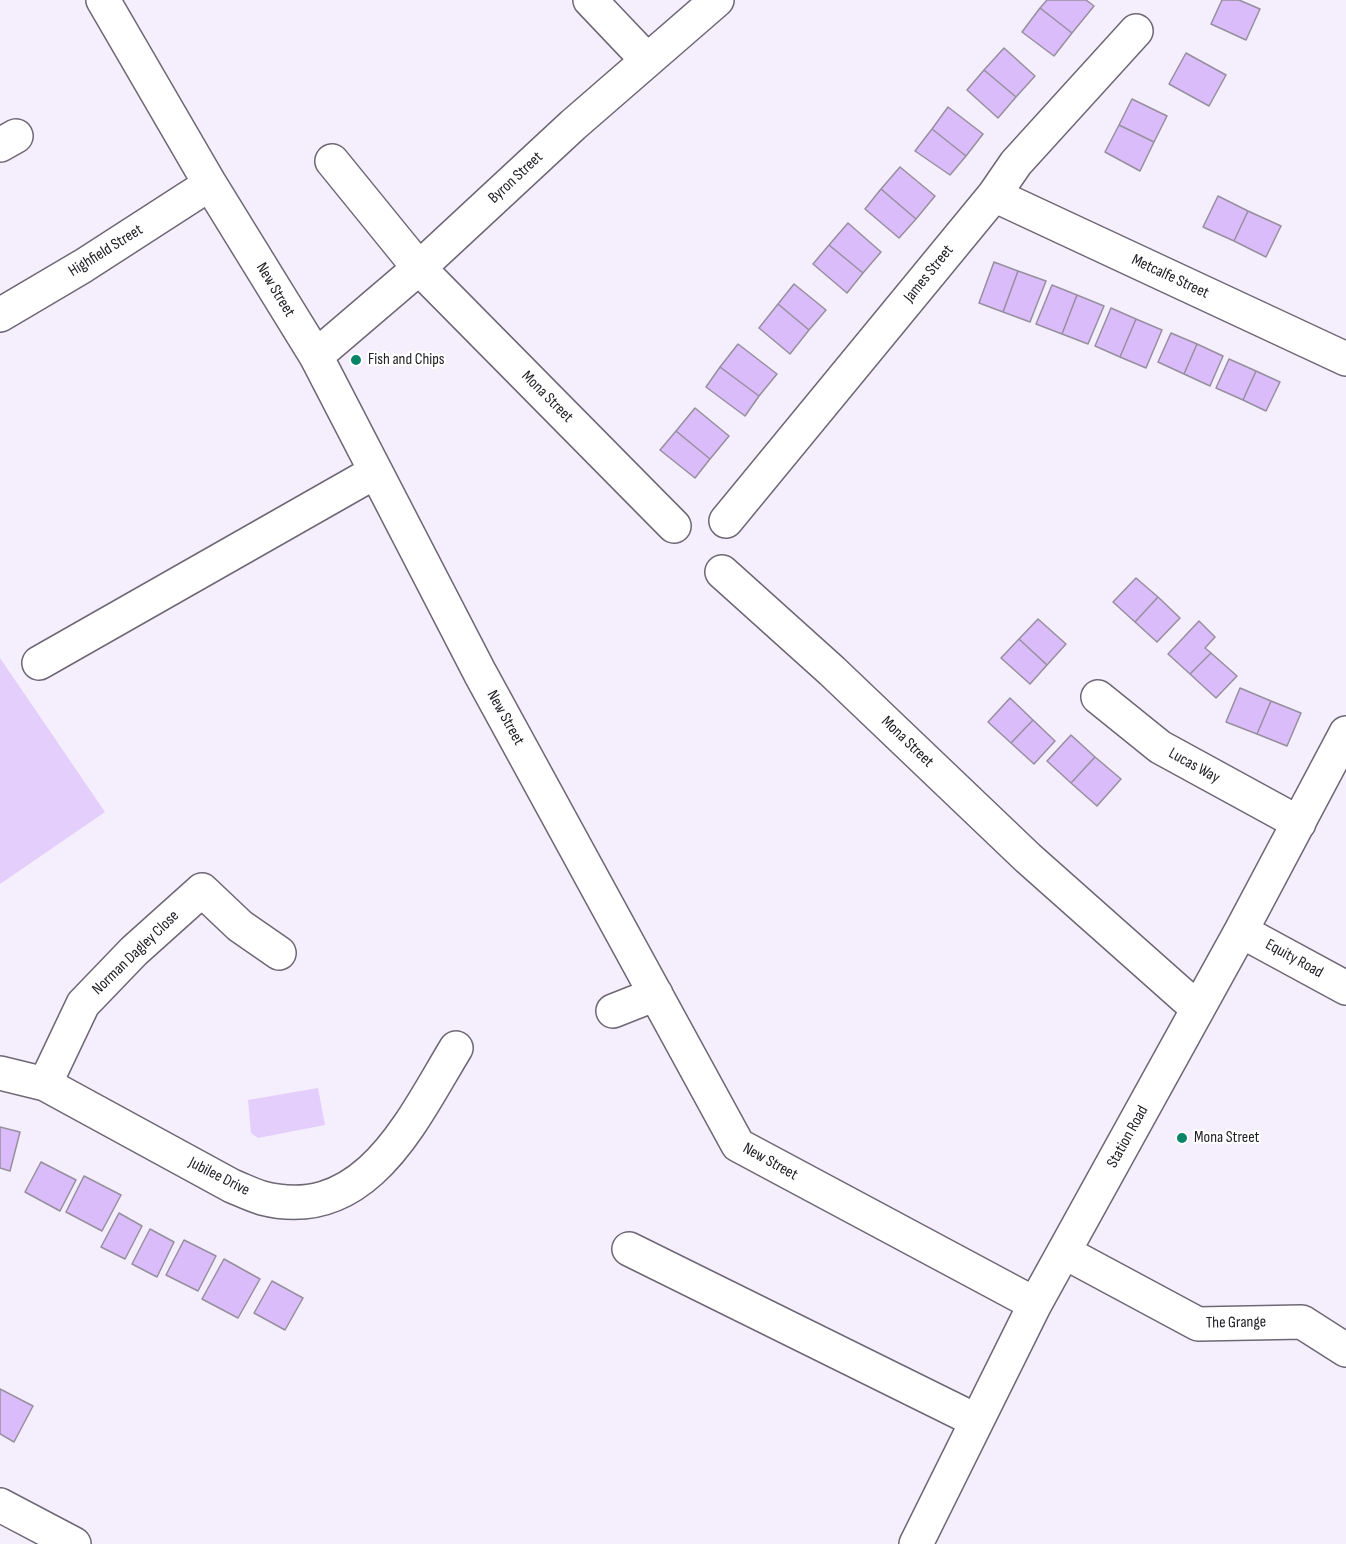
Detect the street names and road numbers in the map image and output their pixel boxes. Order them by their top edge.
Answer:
street label: Byron Street [485,148,547,208]
street label: Highfield Street [65,221,147,281]
street label: James Street [900,241,958,307]
street label: Metcalfe Street [1128,251,1212,303]
street label: New Street [251,259,299,321]
street label: Mona Street [517,367,577,427]
street label: New Street [482,687,528,749]
street label: Mona Street [877,712,937,772]
street label: Lucas Way [1165,744,1223,788]
street label: Norman Dagley Close [89,907,183,999]
street label: Equity Road [1262,935,1326,983]
street label: Station Road [1103,1102,1153,1172]
street label: New Street [739,1139,801,1185]
street label: Jubilee Drive [185,1153,253,1201]
street label: The Grange [1206,1313,1266,1333]

